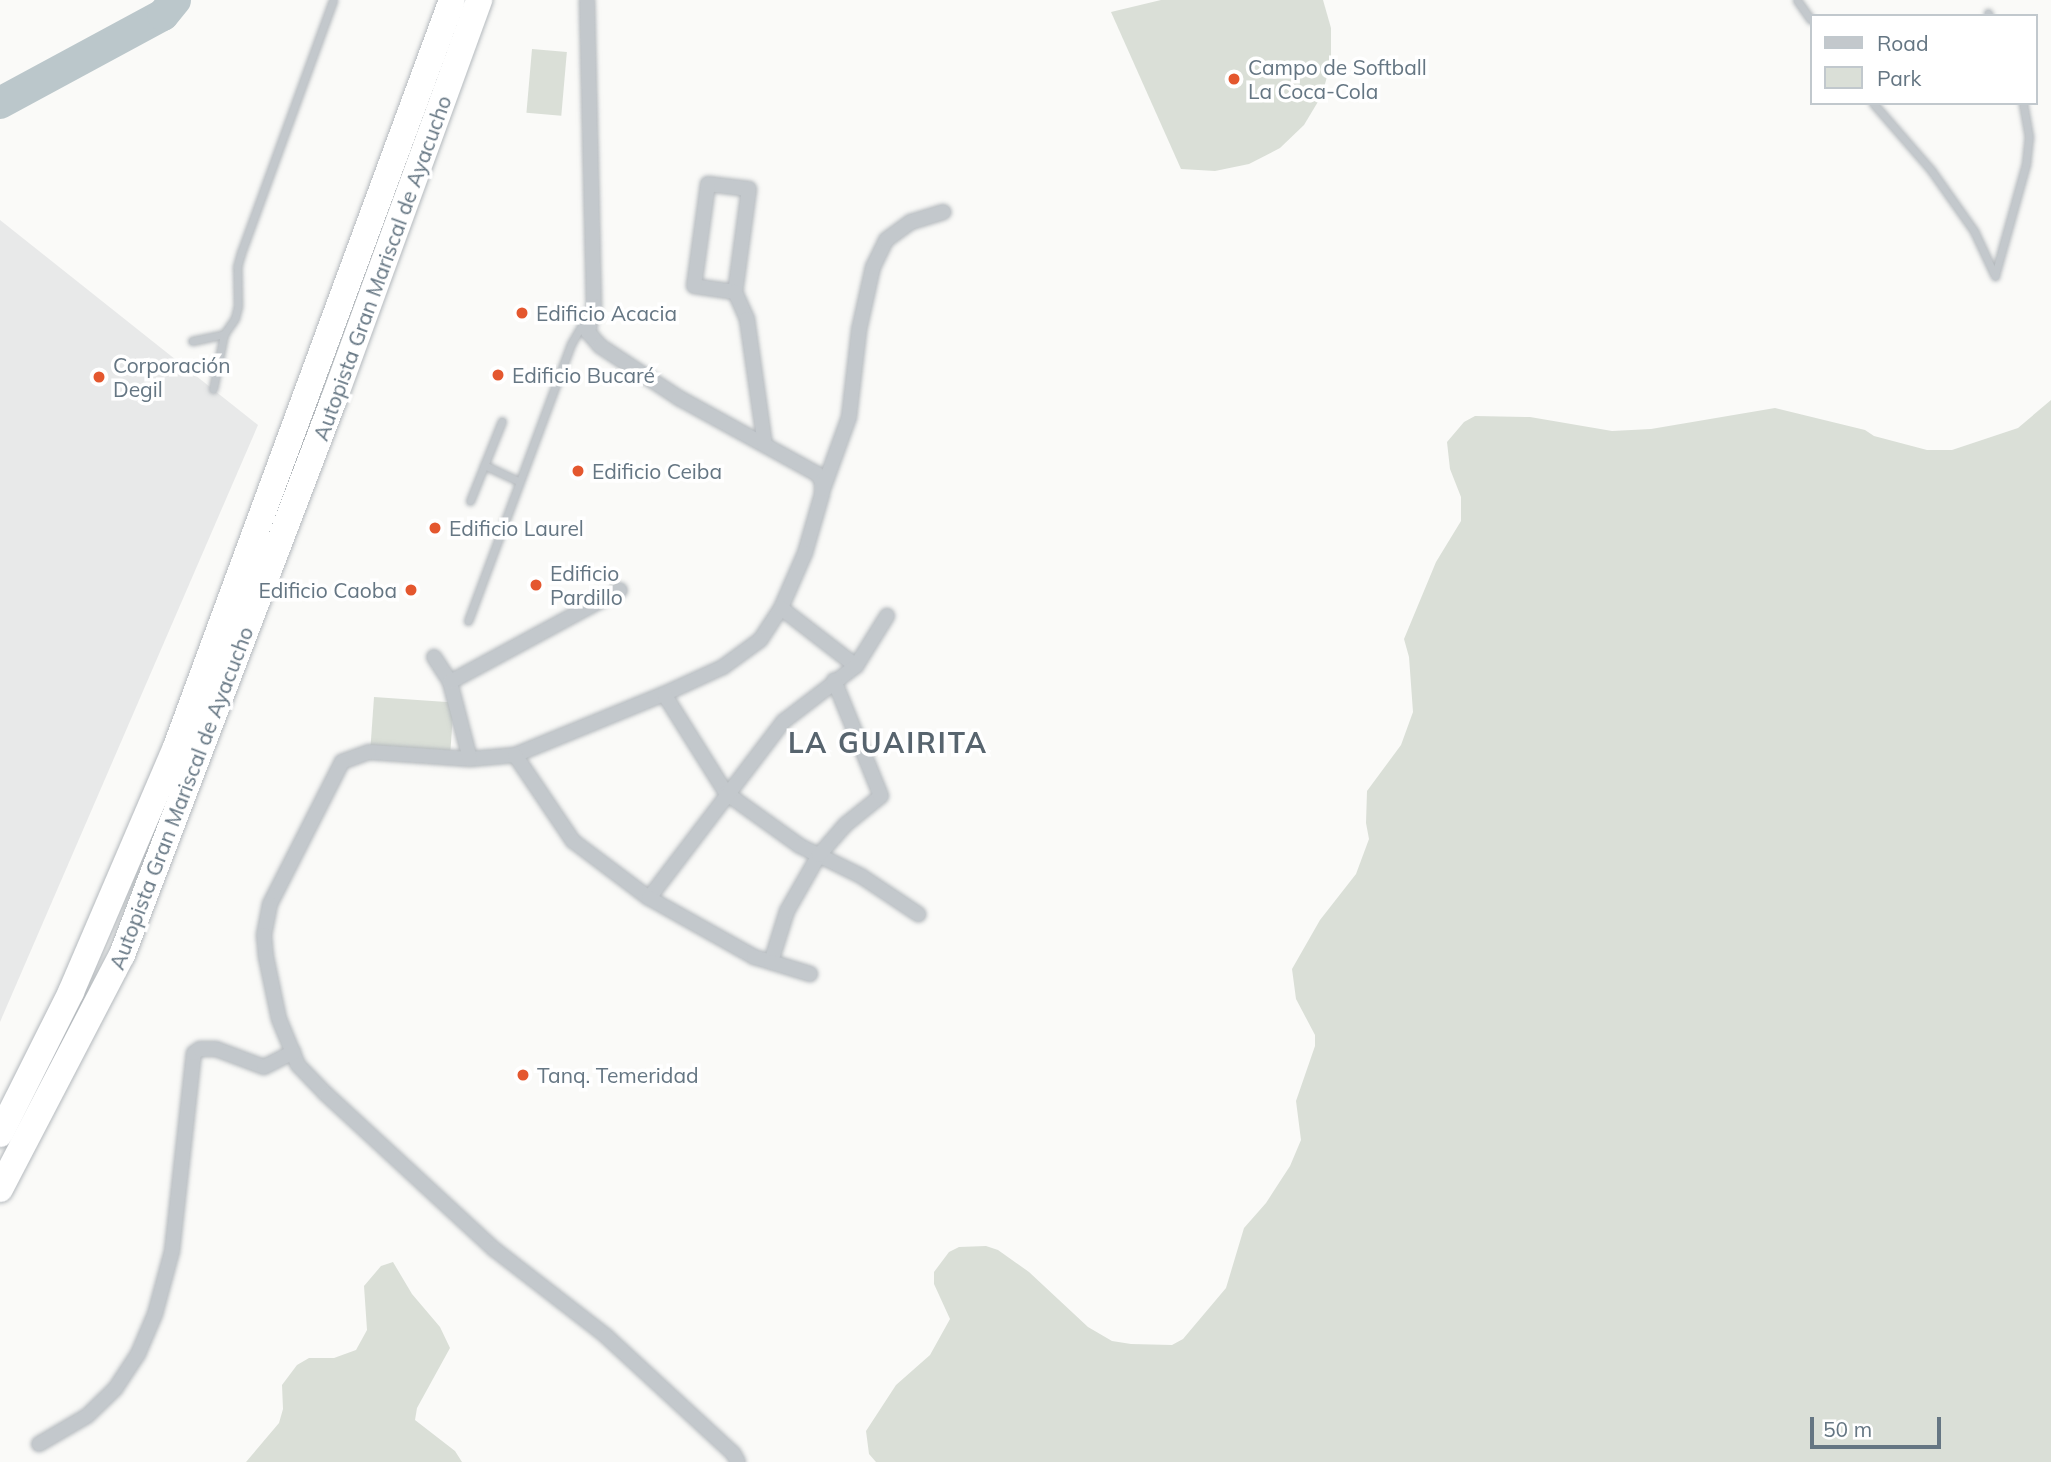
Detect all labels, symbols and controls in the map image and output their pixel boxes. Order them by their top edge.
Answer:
legend [1810,14,2037,105]
text: Road [1877,30,1928,56]
place label: Campo de Softball La Coca-Cola [1248,54,1427,104]
text: Park [1877,65,1921,91]
marker: Campo de Softball La Coca-Cola [1226,71,1242,87]
street label: Autopista Gran Mariscal de Ayacucho [308,92,456,444]
place label: Edificio Acacia [536,300,677,326]
marker: Edificio Acacia [514,305,530,321]
place label: Corporación Degil [113,352,231,402]
place label: Edificio Bucaré [512,362,655,388]
marker: Edificio Bucaré [490,367,506,383]
marker: Corporación Degil [91,369,107,385]
place label: Edificio Ceiba [592,458,722,484]
marker: Edificio Ceiba [570,463,586,479]
place label: Edificio Laurel [449,515,584,541]
marker: Edificio Laurel [427,520,443,536]
place label: Edificio Pardillo [550,560,623,610]
place label: Edificio Caoba [258,577,397,603]
marker: Edificio Pardillo [528,577,544,593]
marker: Edificio Caoba [403,582,419,598]
street label: Autopista Gran Mariscal de Ayacucho [104,623,258,973]
district label: LA GUAIRITA [789,726,987,760]
place label: Tanq. Temeridad [537,1062,699,1088]
marker: Tanq. Temeridad [515,1067,531,1083]
scale bar [1813,1402,1944,1446]
text: 50 m [1823,1416,1872,1442]

